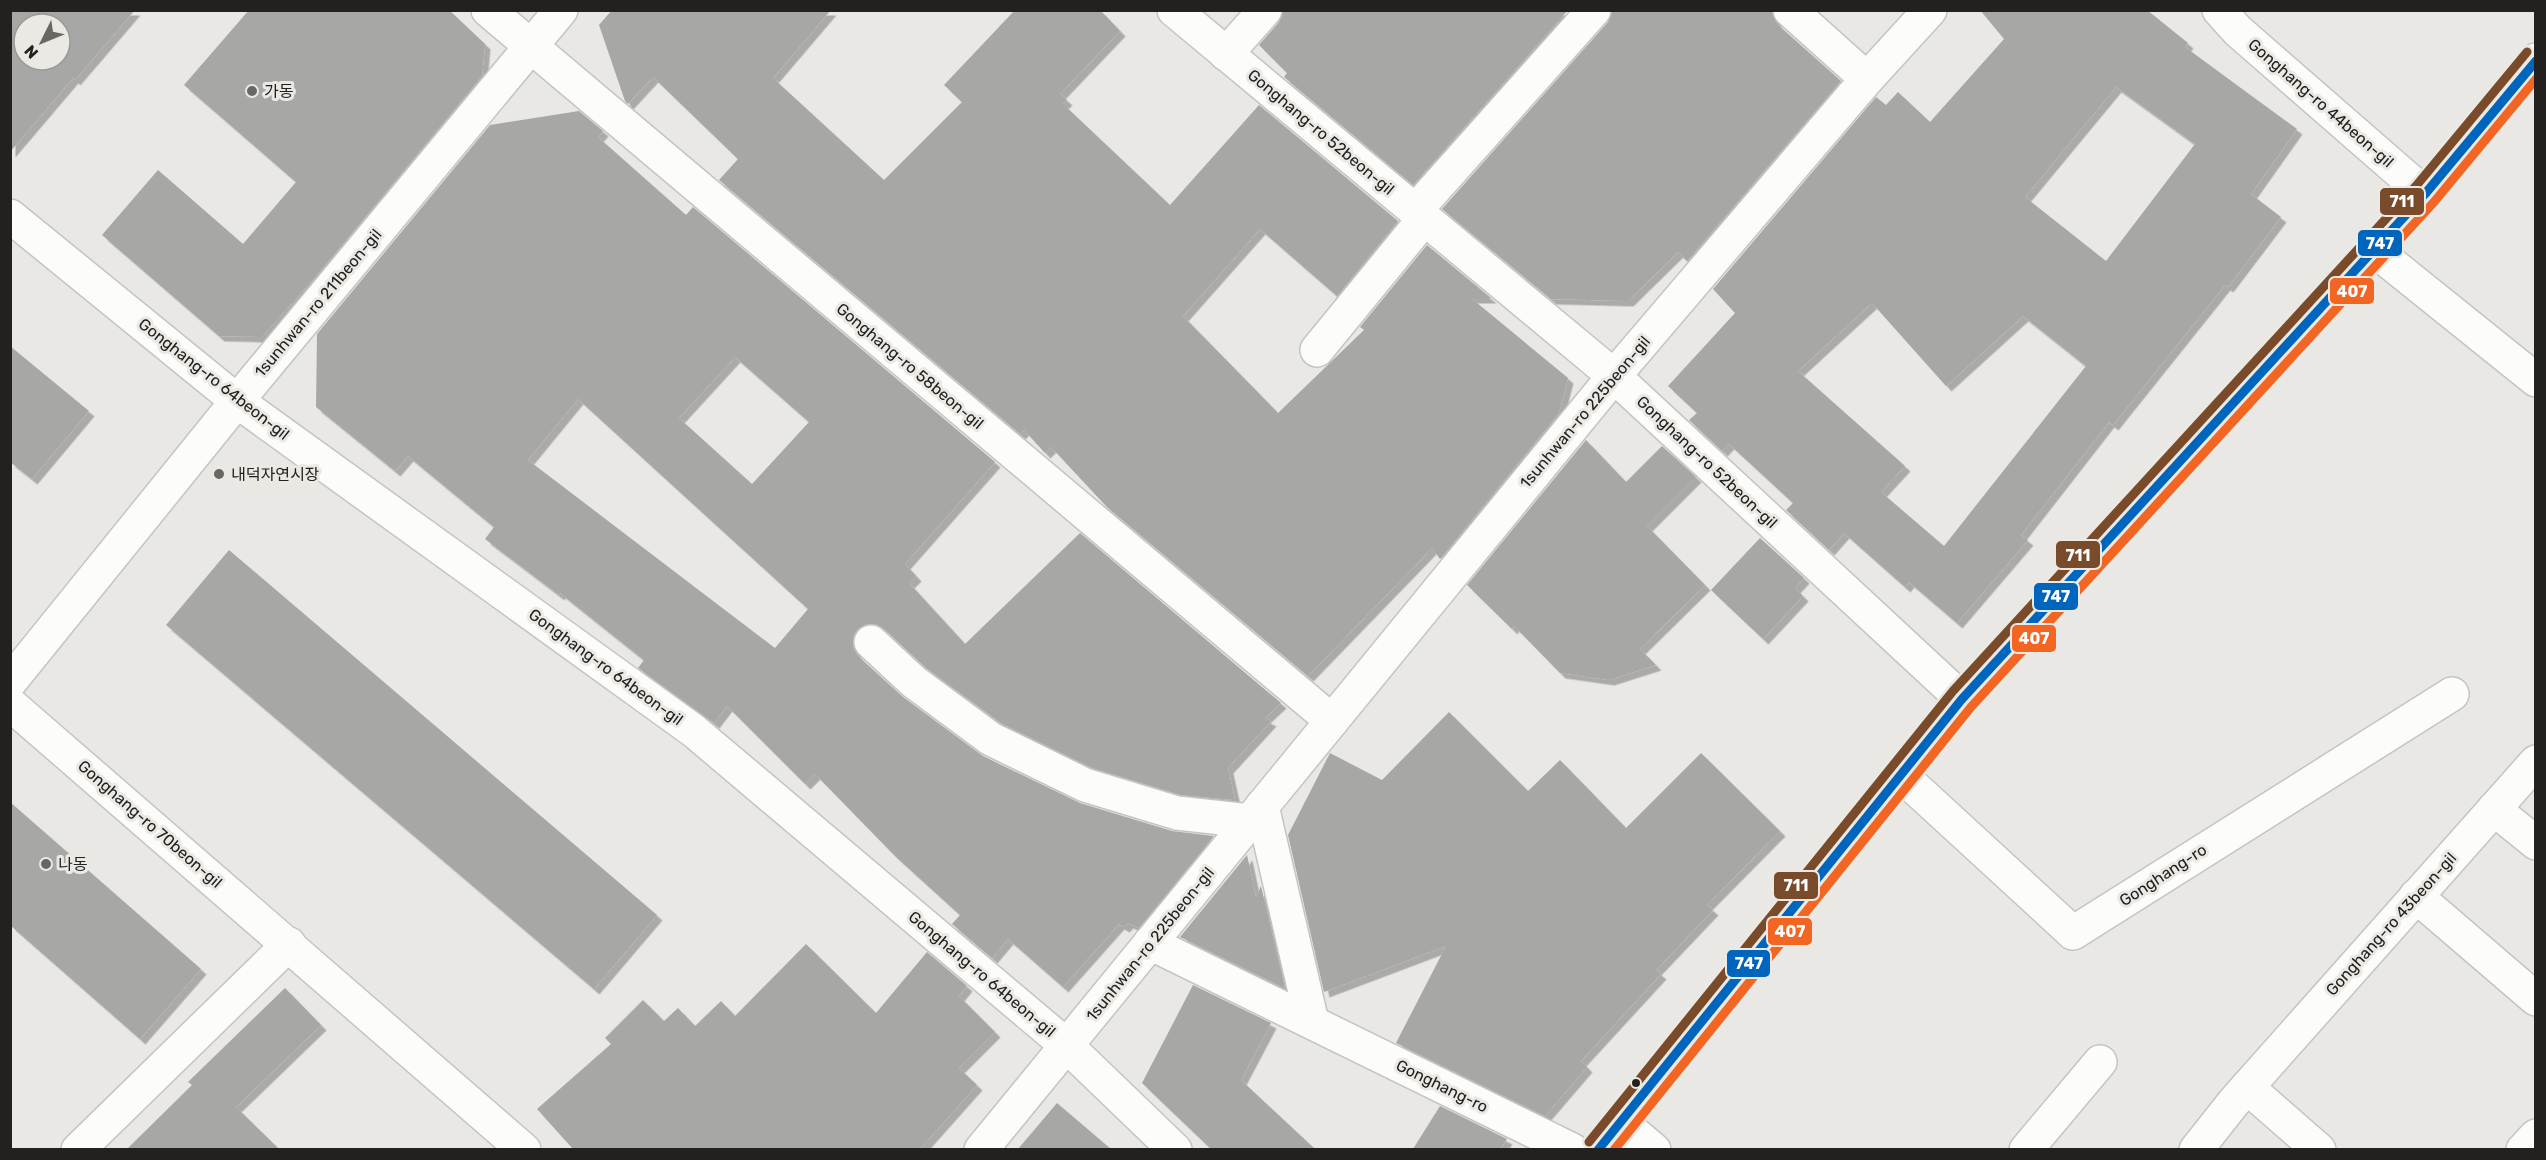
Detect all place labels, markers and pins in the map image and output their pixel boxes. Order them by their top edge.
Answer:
place label: 가동 [264,82,294,101]
marker: 가동 [245,84,259,98]
place label: 내덕자연시장 [231,465,320,484]
marker: 내덕자연시장 [212,467,226,481]
place label: 나동 [58,855,88,874]
marker: 나동 [39,857,53,871]
unlabelled marker [1630,1077,1642,1089]

